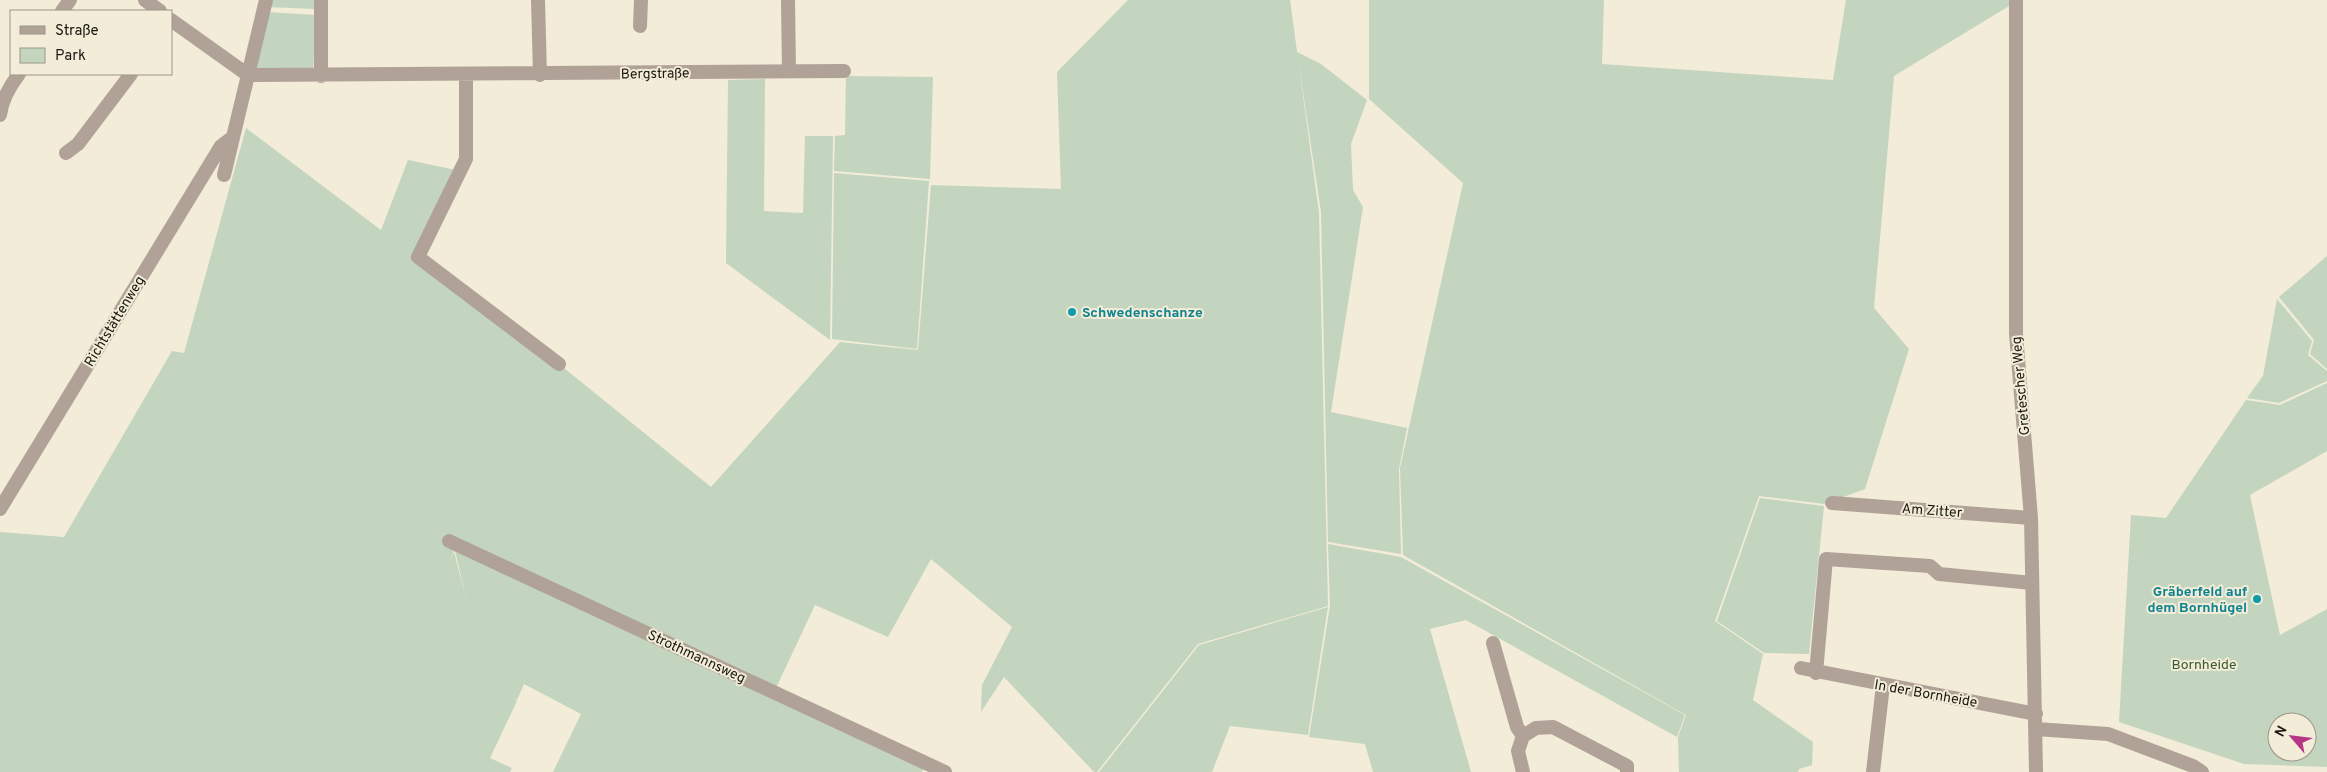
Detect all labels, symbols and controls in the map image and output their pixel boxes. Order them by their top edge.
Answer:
legend [10,10,172,75]
text: Straße [55,22,99,41]
text: Park [55,47,86,66]
street label: Bergstraße [620,65,690,84]
street label: Richtstättenweg [82,273,149,370]
place label: Schwedenschanze [1082,305,1203,322]
marker: Schwedenschanze [1066,306,1078,318]
street label: Gretescher Weg [2009,336,2034,436]
street label: Am Zitter [1901,501,1963,522]
place label: Gräberfeld auf dem Bornhügel [2147,584,2247,617]
marker: Gräberfeld auf dem Bornhügel [2251,593,2263,605]
street label: Strothmannsweg [645,627,748,688]
park label: Bornheide [2172,657,2236,674]
street label: In der Bornheide [1873,677,1979,712]
north arrow [2267,712,2317,762]
text: N [2272,723,2292,740]

